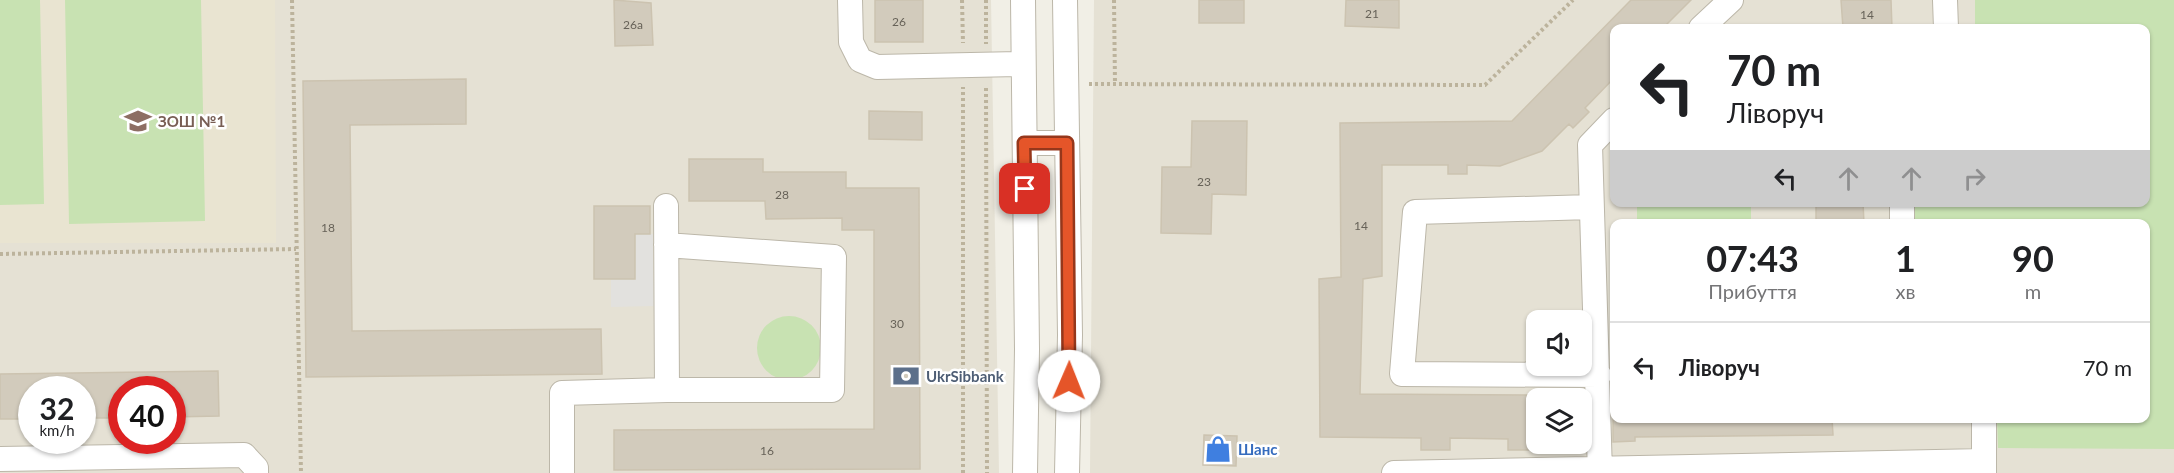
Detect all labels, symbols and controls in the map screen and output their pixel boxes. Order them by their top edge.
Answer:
house number: 21 [1365,6,1379,21]
house number: 14 [1860,7,1874,22]
house number: 26 [892,14,906,29]
house number: 26а [623,17,643,32]
text: 70 m [1727,45,1821,95]
icon: left [1628,48,1706,126]
text: Ліворуч [1727,96,1824,129]
school or university icon: ЗОШ №1 [123,106,153,136]
place label: ЗОШ №1 [158,112,225,130]
icon: left [1769,162,1802,195]
icon: ahead [1832,162,1865,195]
icon: ahead [1895,162,1928,195]
icon: right [1958,162,1991,195]
pin [999,163,1050,214]
icon: arrive [1008,172,1041,205]
house number: 23 [1197,174,1211,189]
house number: 28 [775,187,789,202]
house number: 14 [1354,218,1368,233]
house number: 18 [321,220,335,235]
text: 07:43 [1706,236,1799,280]
text: 1 [1895,236,1916,280]
text: 90 [2012,236,2054,280]
text: Прибуття [1708,279,1797,303]
text: хв [1896,279,1915,303]
text: m [2025,279,2041,303]
map controls [1526,310,1592,454]
button: sound [1526,310,1592,376]
house number: 30 [890,316,904,331]
position arrow [1037,349,1101,413]
icon: left [1628,351,1661,384]
text: Ліворуч [1679,354,1760,381]
text: 70 m [2083,354,2132,381]
bank icon: UkrSibbank [891,361,921,391]
place label: UkrSibbank [926,367,1005,385]
speed limit sign: 40 [108,376,186,454]
button: layers [1526,388,1592,454]
text: 32 [40,390,74,426]
text: km/h [39,421,75,439]
shop icon: Шанс [1203,434,1233,464]
place label: Шанс [1238,440,1277,458]
house number: 16 [760,443,774,458]

